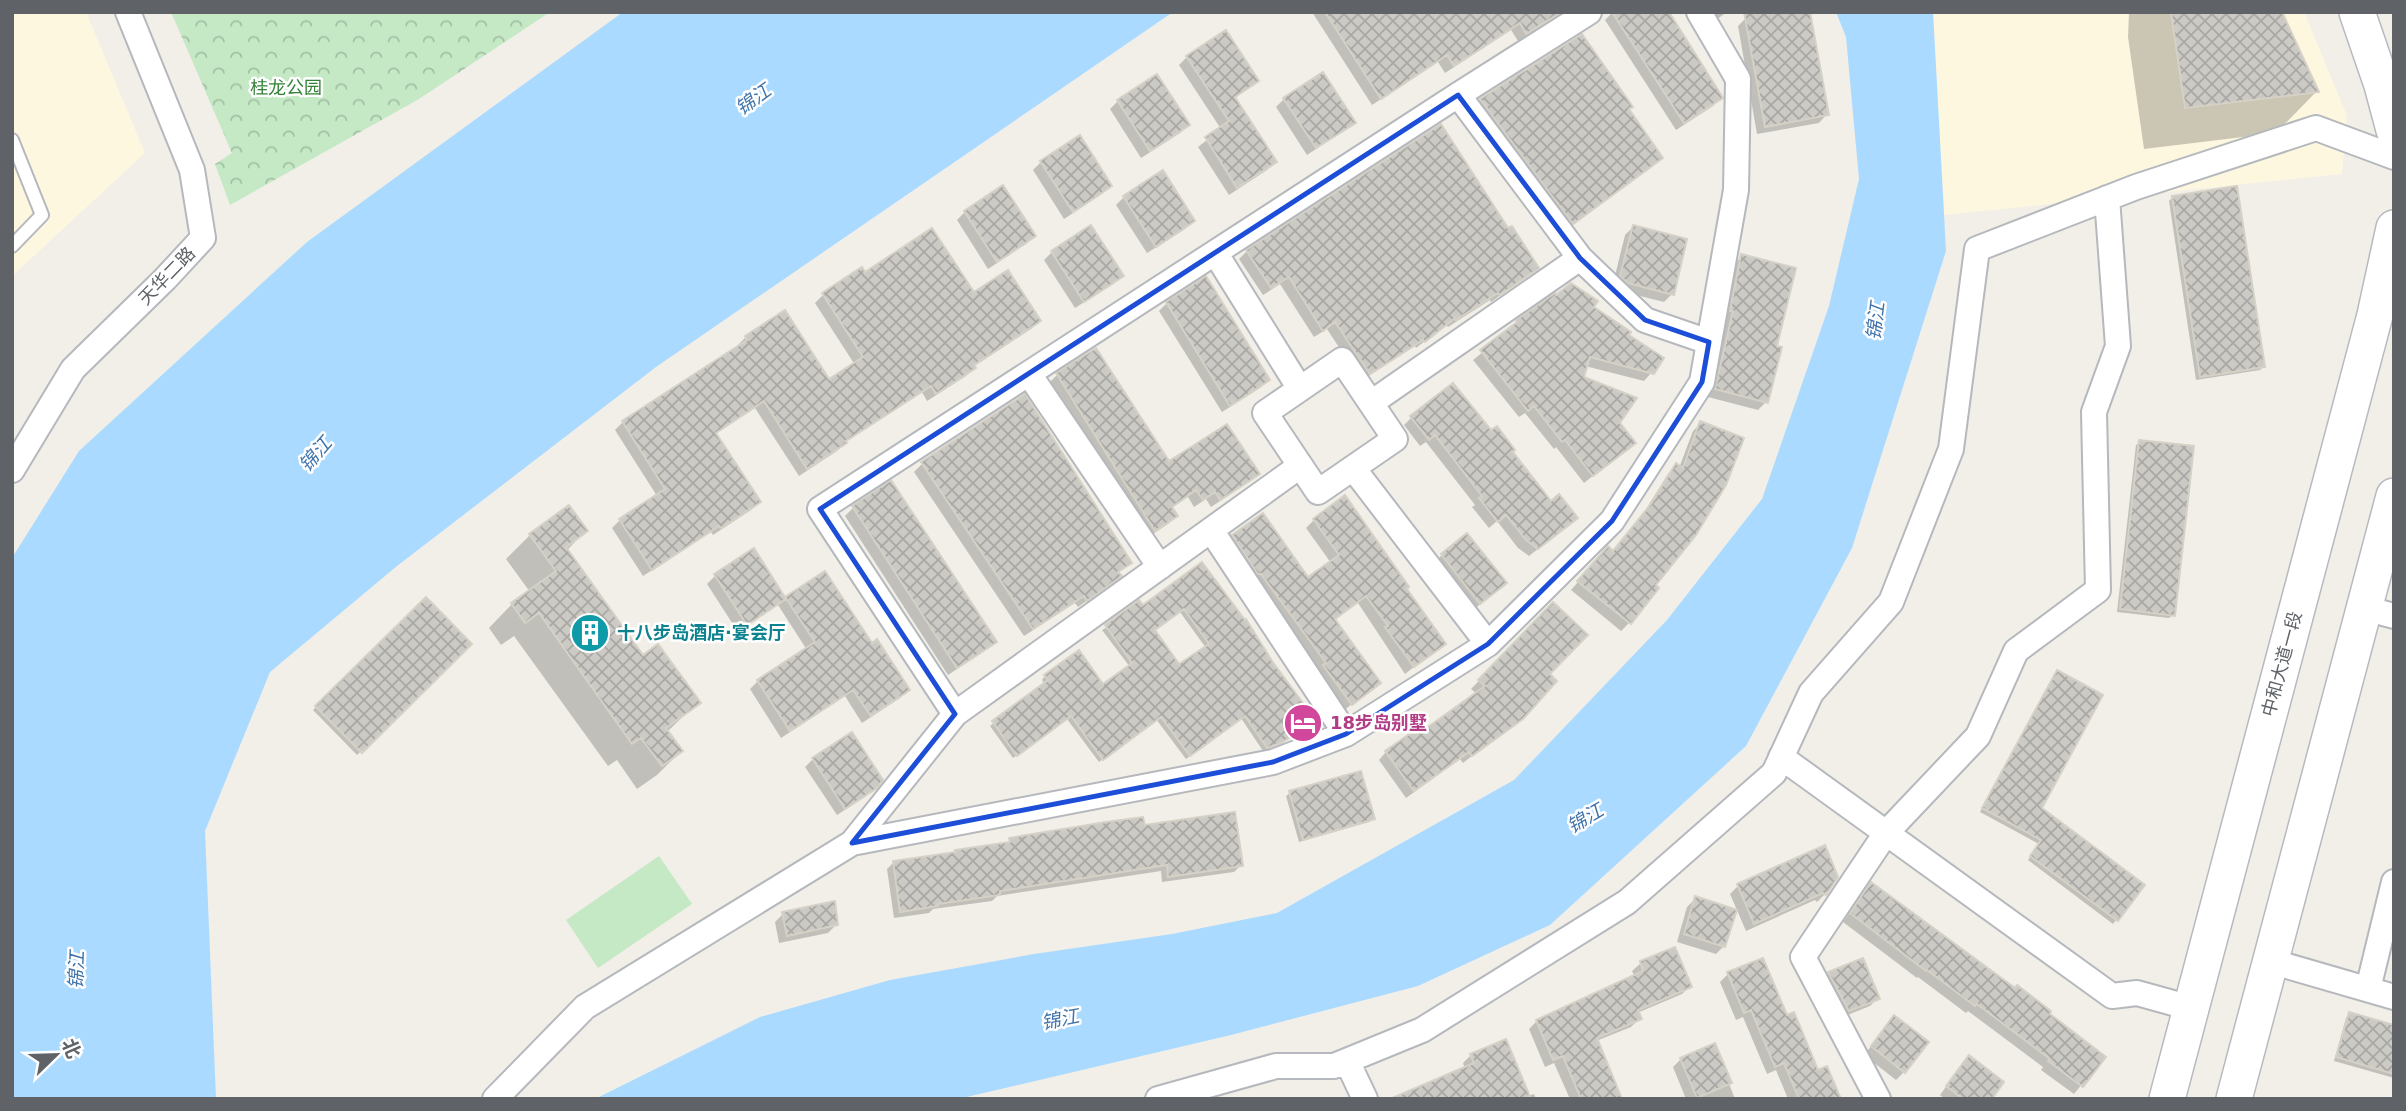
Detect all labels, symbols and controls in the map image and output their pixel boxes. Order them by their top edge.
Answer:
park label: 桂龙公园 [250,77,322,98]
water label: 锦江 [731,78,776,119]
street label: 天华二路 [134,242,199,309]
water label: 锦江 [1862,299,1888,341]
water label: 锦江 [294,431,337,476]
street label: 中和大道一段 [2257,609,2306,719]
building icon: 十八步岛酒店·宴会厅 [569,612,611,654]
place label: 十八步岛酒店·宴会厅 [617,622,786,643]
hotel icon: 18步岛别墅 [1282,702,1324,744]
place label: 18步岛别墅 [1330,712,1427,733]
water label: 锦江 [1563,798,1609,837]
water label: 锦江 [64,949,88,989]
water label: 锦江 [1039,1004,1083,1033]
north arrow [21,1020,91,1090]
text: 北 [58,1035,85,1061]

